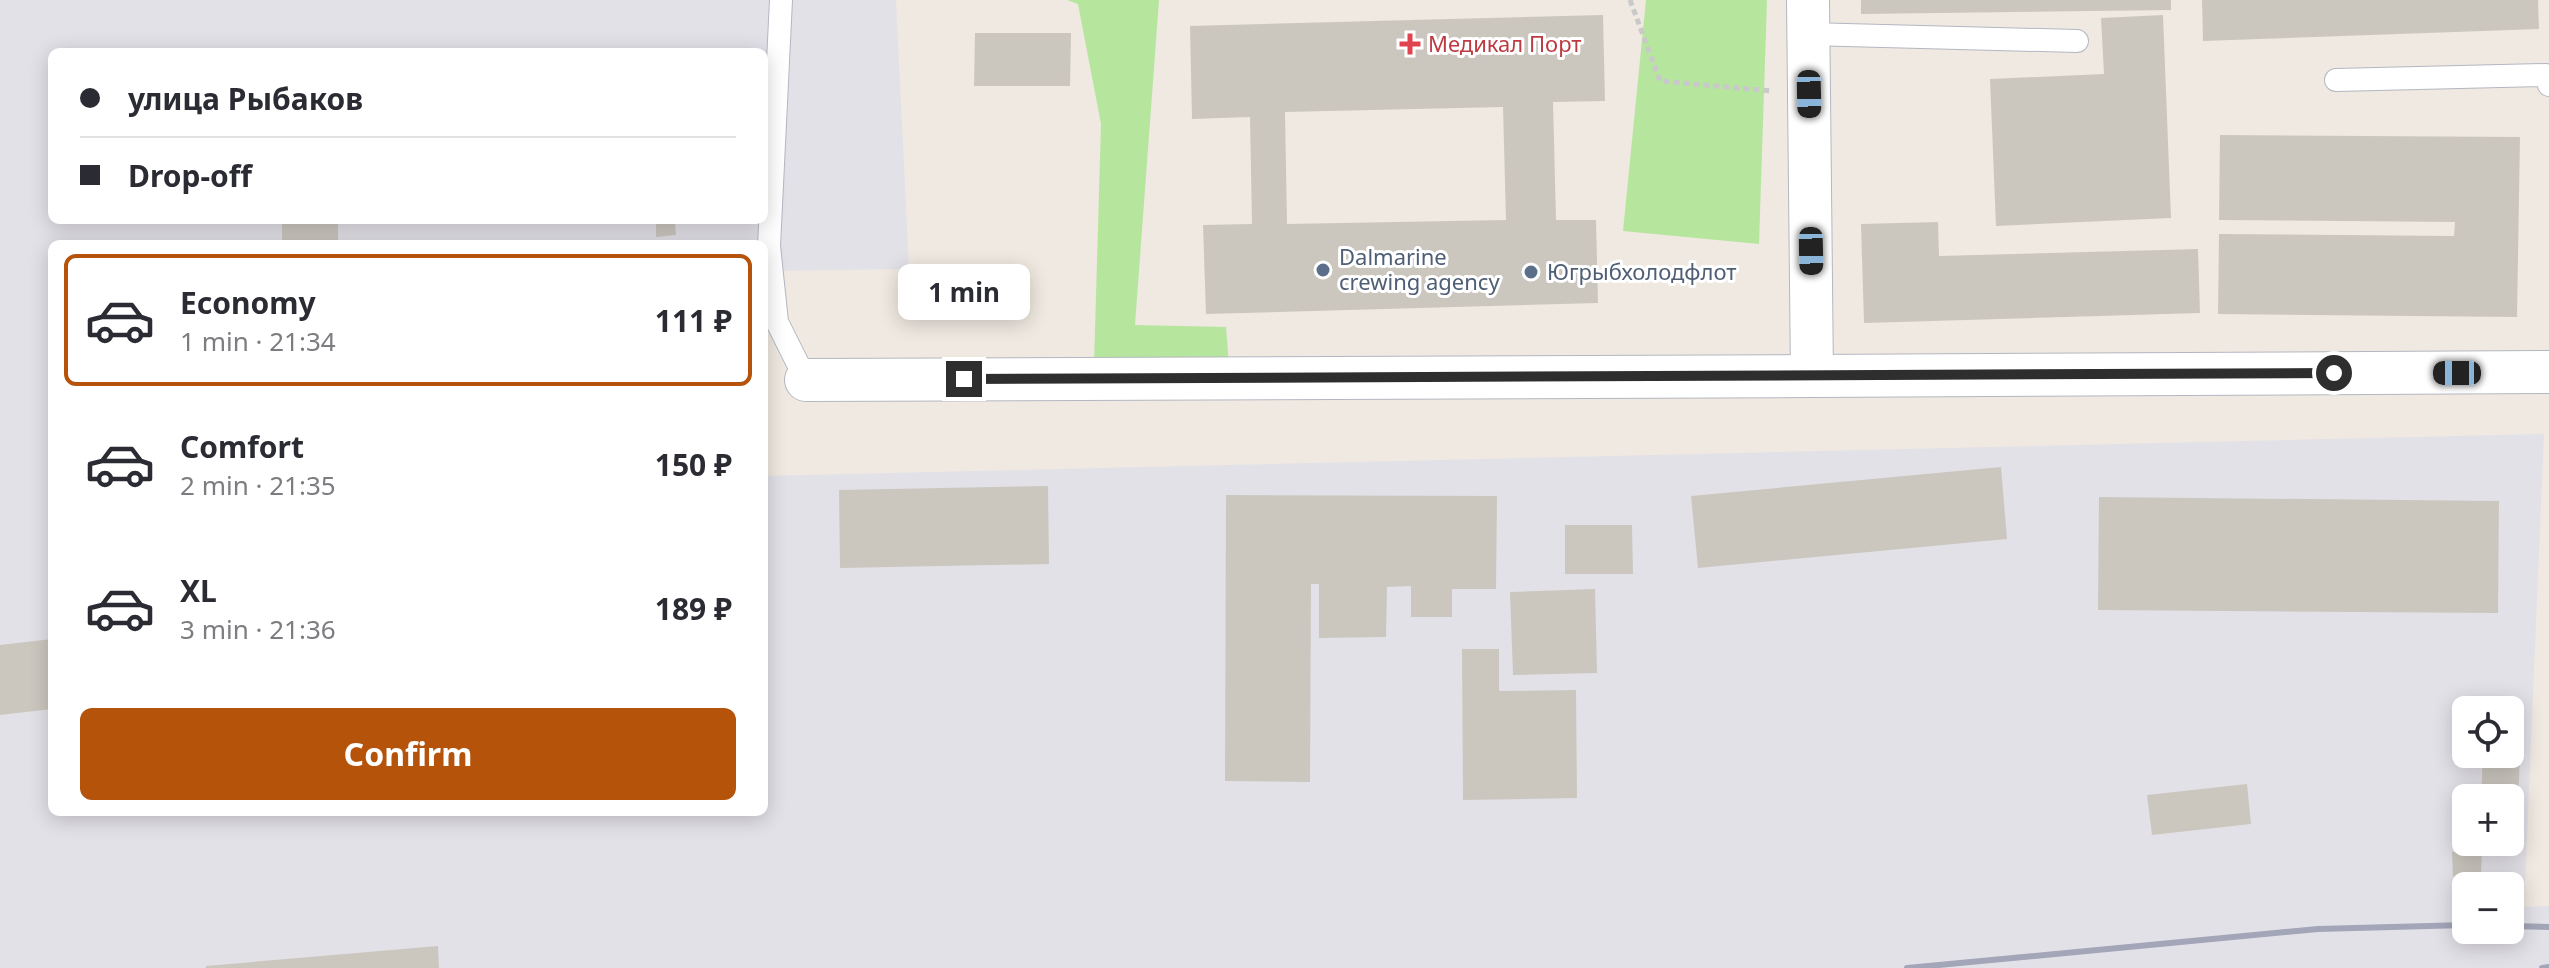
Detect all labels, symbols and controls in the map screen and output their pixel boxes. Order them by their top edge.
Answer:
place label: Медикал Порт [1428,28,1582,58]
marker: Медикал Порт [1399,33,1421,55]
car [1797,70,1821,118]
text: улица Рыбаков [128,78,363,119]
text: Drop-off [128,155,252,196]
car [1799,227,1823,275]
place label: Dalmarine crewing agency [1339,241,1500,296]
place label: Югрыбхолодфлот [1547,256,1737,286]
marker: Dalmarine crewing agency [1314,261,1332,279]
callout: 1 min [898,263,1030,319]
marker: Югрыбхолодфлот [1522,263,1540,281]
text: 1 min [928,274,1000,310]
text: Economy [180,282,316,323]
icon: car [84,284,156,356]
text: 111 ₽ [655,300,732,341]
text: 1 min · 21:34 [180,323,336,359]
route start [2316,355,2352,391]
route end [946,361,982,397]
car [2433,361,2481,385]
text: Comfort [180,426,304,467]
icon: car [84,428,156,500]
text: 150 ₽ [655,444,732,485]
text: 2 min · 21:35 [180,467,336,503]
text: XL [180,570,217,611]
icon: car [84,572,156,644]
text: 189 ₽ [655,588,732,629]
text: 3 min · 21:36 [180,611,336,647]
map controls [2452,696,2524,944]
button: locate [2452,696,2524,768]
button: Confirm [80,708,736,800]
button: + [2452,784,2524,856]
button: − [2452,872,2524,944]

